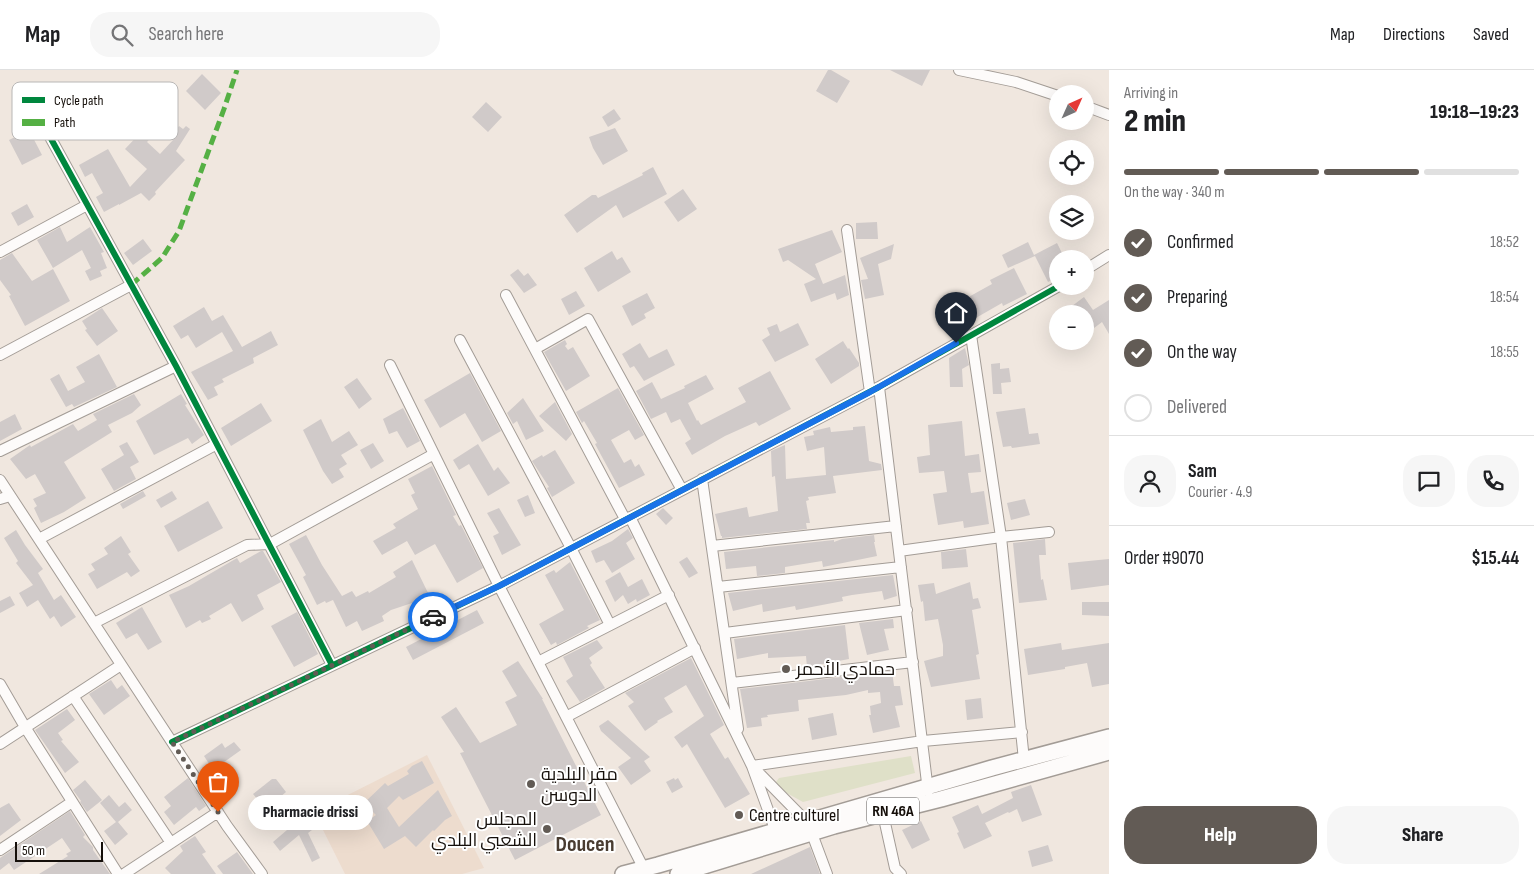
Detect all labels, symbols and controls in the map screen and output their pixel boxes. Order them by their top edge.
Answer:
search box [90,12,440,57]
text: Map [25,20,60,49]
icon: search [108,21,136,49]
text: Search here [148,23,224,46]
text: Map [1330,24,1355,45]
text: Directions [1383,24,1445,45]
text: Saved [1473,24,1509,45]
legend [12,82,178,140]
text: Arriving in [1124,84,1178,103]
north arrow [1049,85,1094,130]
map controls [1049,85,1094,350]
text: Cycle path [54,92,104,109]
text: 19:18–19:23 [1430,101,1519,124]
text: 2 min [1124,102,1186,141]
text: Path [54,114,75,131]
button: locate [1049,140,1094,185]
text: On the way · 340 m [1124,183,1225,202]
button: layers [1049,195,1094,240]
icon: check [1124,229,1152,257]
text: Confirmed [1167,231,1234,254]
text: 18:52 [1490,233,1519,252]
button: + [1049,250,1094,295]
icon: check [1124,284,1152,312]
text: Preparing [1167,286,1228,309]
text: 18:54 [1490,288,1519,307]
pin [935,292,977,343]
icon: home [942,299,970,327]
button: − [1049,305,1094,350]
icon: check [1124,339,1152,367]
text: On the way [1167,341,1237,364]
text: 18:55 [1491,343,1519,362]
text: Delivered [1167,396,1227,419]
button: person [1124,455,1176,507]
button: chat [1403,455,1455,507]
button: phone [1467,455,1519,507]
text: Sam [1188,460,1217,483]
text: Courier · 4.9 [1188,483,1252,502]
text: Order #9070 [1124,547,1204,570]
text: $15.44 [1471,547,1519,570]
courier [408,592,458,642]
icon: car [419,603,447,631]
place label: حمادي الأحمر [795,659,895,683]
marker: حمادي الأحمر [780,663,792,675]
pin [197,761,239,812]
place label: مقر البلدية الدوسن [541,764,618,806]
icon: bag [204,768,232,796]
marker: مقر البلدية الدوسن [525,778,537,790]
callout: Pharmacie drissi [248,794,373,830]
road number: RN 46A [867,798,919,824]
text: Pharmacie drissi [263,803,358,822]
place label: Centre culturel [749,805,840,826]
button: Help [1124,806,1317,864]
button: Share [1327,806,1519,864]
place label: المجلس الشعبي البلدي [431,809,537,854]
marker: Centre culturel [733,809,745,821]
marker: المجلس الشعبي البلدي [541,823,553,835]
district label: Doucen [555,831,615,858]
scale bar [15,839,102,862]
text: 50 m [22,842,45,859]

